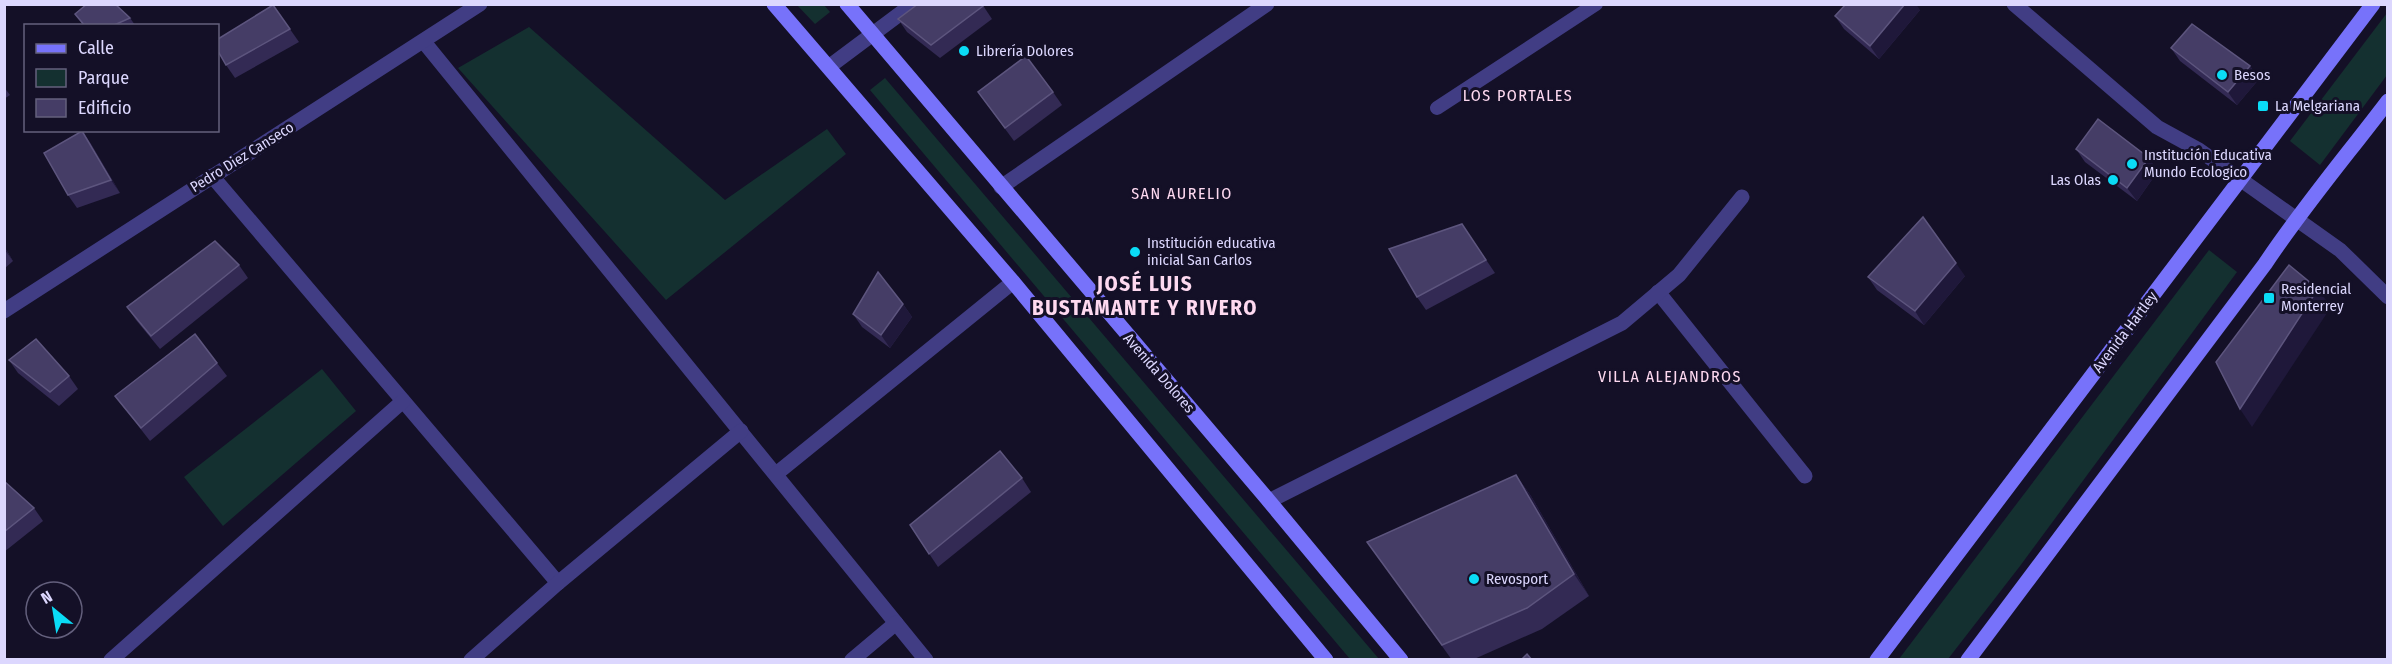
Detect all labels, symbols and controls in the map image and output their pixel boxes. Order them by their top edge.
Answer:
legend [24,24,219,132]
text: Calle [78,37,114,59]
place label: Librería Dolores [976,42,1074,60]
marker: Librería Dolores [957,44,971,58]
place label: Besos [2234,66,2270,84]
text: Parque [78,67,129,89]
marker: Besos [2215,68,2229,82]
district label: LOS PORTALES [1463,86,1573,105]
text: Edificio [78,97,131,119]
place label: La Melgariana [2275,97,2360,115]
marker: La Melgariana [2256,99,2270,113]
street label: Pedro Diez Canseco [187,118,297,196]
place label: Institución Educativa Mundo Ecologico [2144,146,2272,181]
marker: Institución Educativa Mundo Ecologico [2125,157,2139,171]
place label: Las Olas [2050,171,2101,189]
marker: Las Olas [2106,173,2120,187]
district label: SAN AURELIO [1131,184,1233,203]
place label: Institución educativa inicial San Carlos [1147,234,1276,269]
marker: Institución educativa inicial San Carlos [1128,245,1142,259]
district label: JOSÉ LUIS BUSTAMANTE Y RIVERO [1032,270,1258,321]
place label: Residencial Monterrey [2281,280,2351,315]
street label: Avenida Hartley [2089,288,2162,376]
marker: Residencial Monterrey [2262,291,2276,305]
street label: Avenida Dolores [1120,330,1198,416]
district label: VILLA ALEJANDROS [1598,367,1742,386]
place label: Revosport [1486,570,1548,588]
marker: Revosport [1467,572,1481,586]
north arrow [24,580,84,640]
text: N [38,587,56,608]

